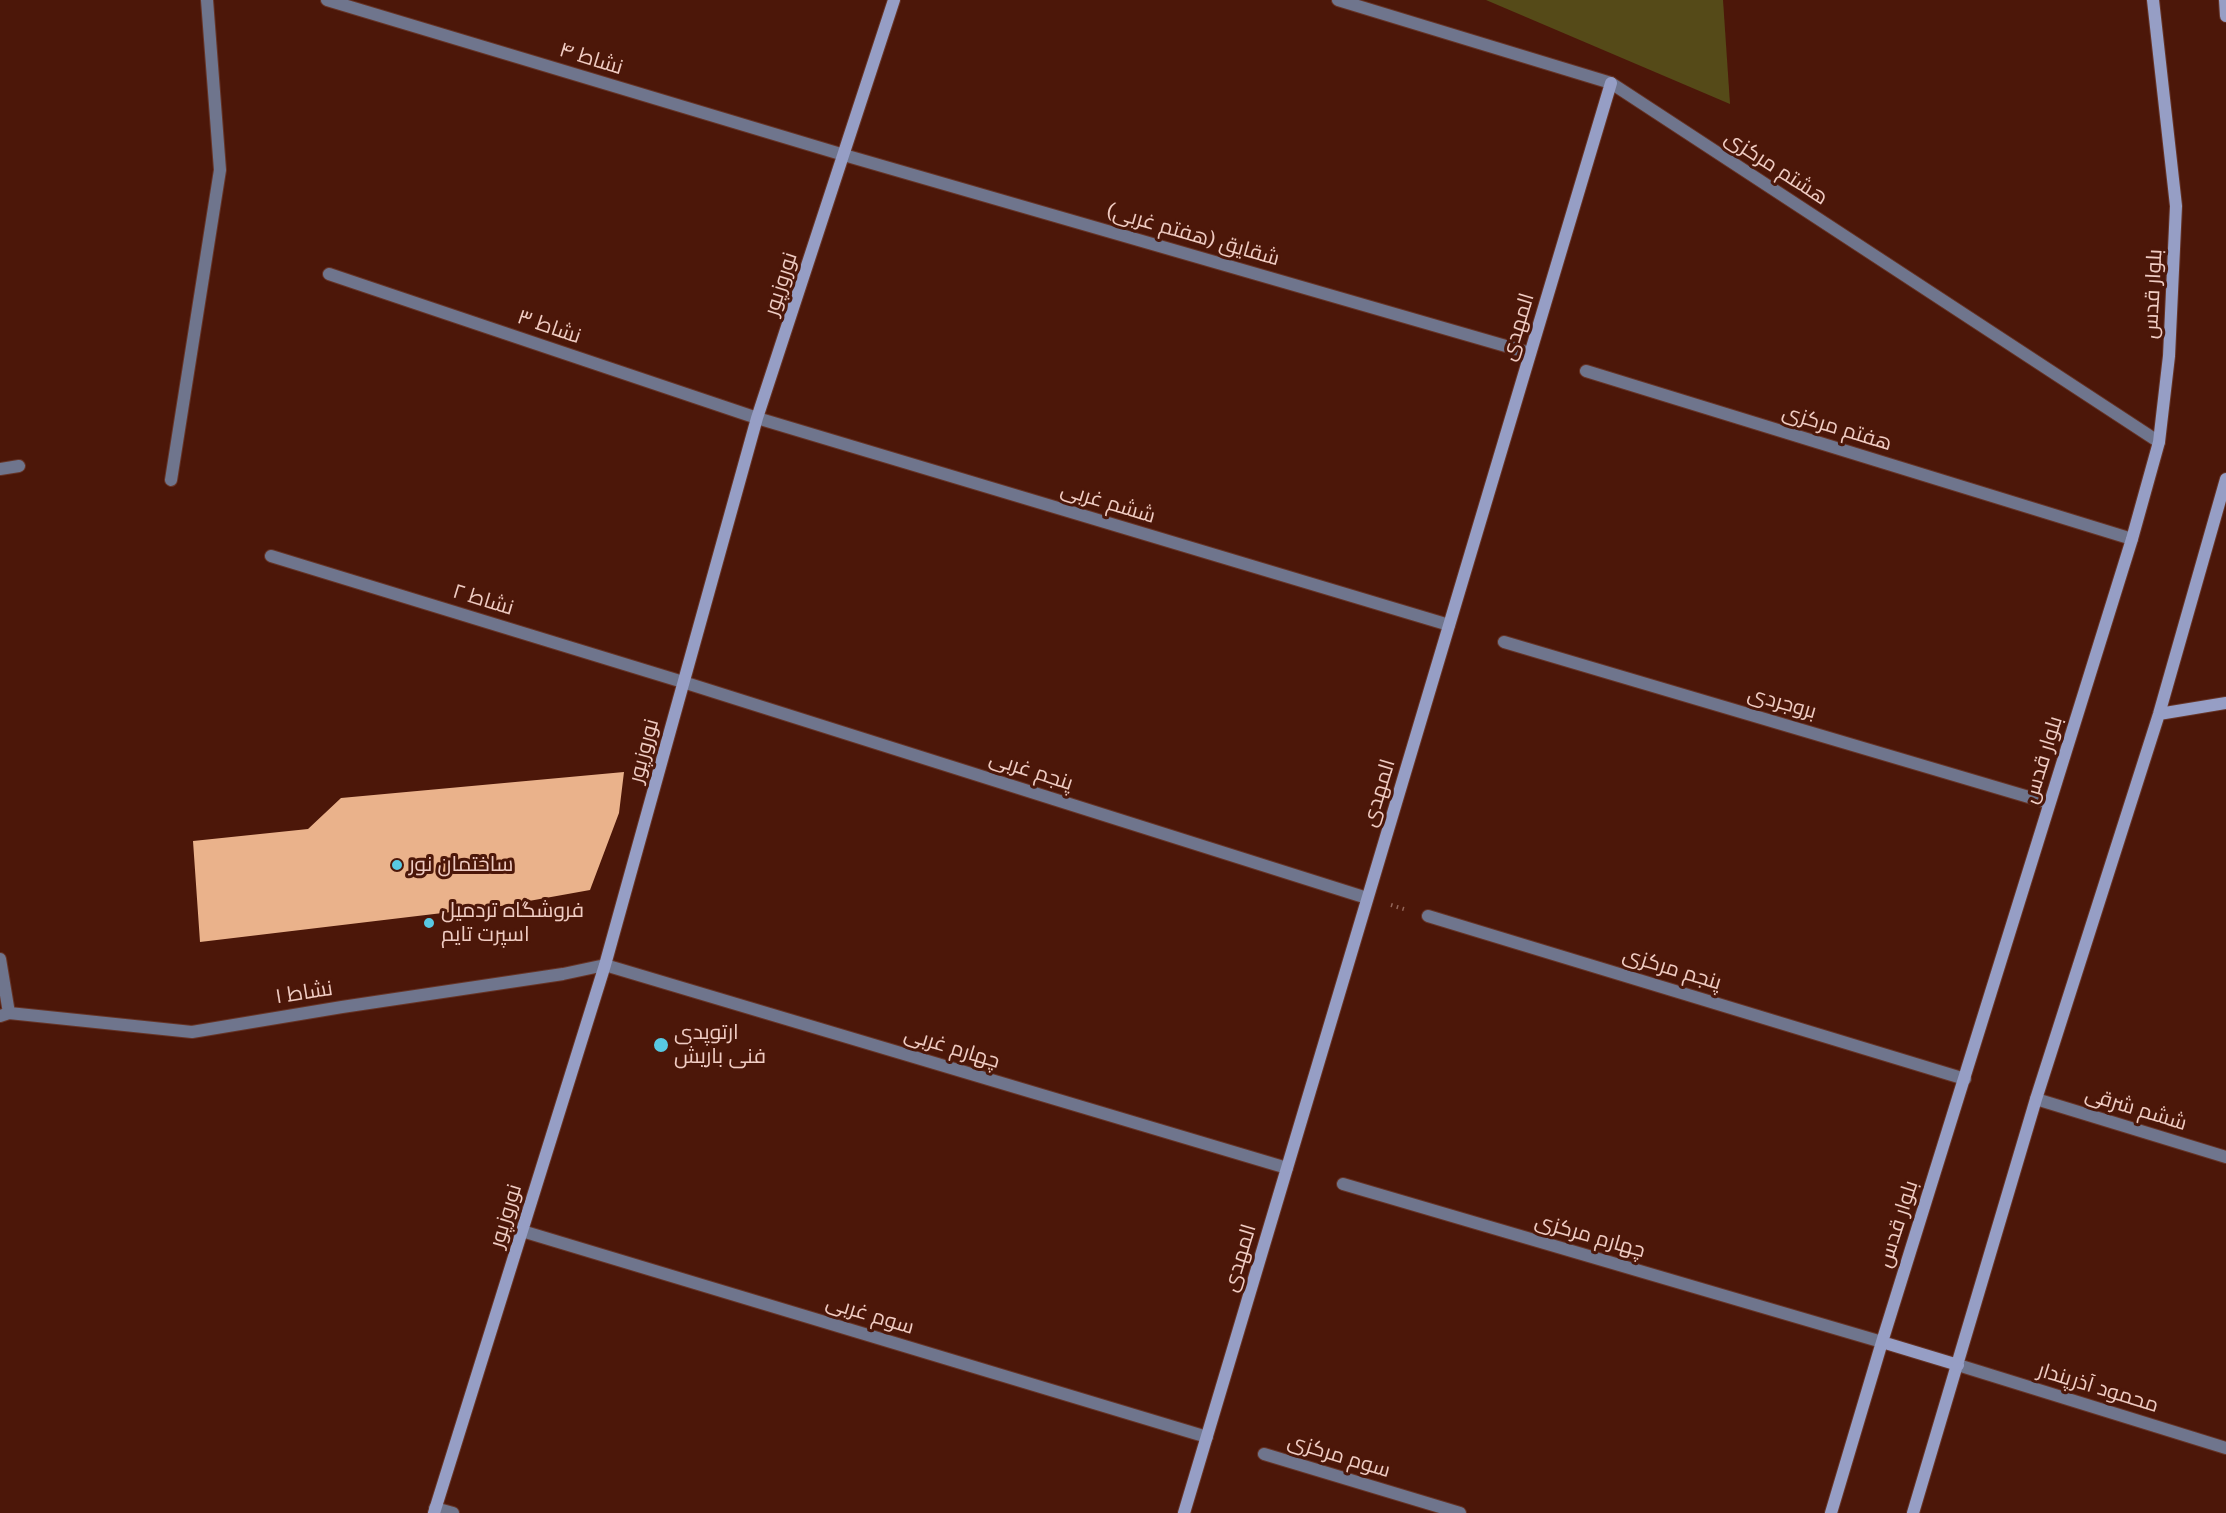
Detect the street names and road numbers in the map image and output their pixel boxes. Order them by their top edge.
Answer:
street label: نشاط ۴ [556,37,626,81]
street label: هشتم مرکزی [1720,125,1832,211]
street label: شقایق (هفتم غربی) [1104,198,1282,272]
street label: بلوار قدس [2138,248,2168,340]
street label: نوروزپور [759,249,803,319]
street label: المهدی [1496,290,1540,364]
street label: نشاط ۳ [514,304,584,350]
street label: هفتم مرکزی [1779,399,1895,457]
street label: ششم غربی [1058,477,1158,529]
street label: نشاط ۲ [450,579,516,621]
street label: بروجردی [1745,681,1819,725]
street label: بلوار قدس [2018,713,2068,807]
street label: نوروزپور [623,716,665,786]
street label: پنجم غربی [986,746,1076,796]
street label: المهدی [1357,756,1401,830]
street label: پنجم مرکزی [1620,942,1724,996]
street label: نشاط ۱ [274,976,334,1010]
street label: چهارم غربی [901,1022,1003,1074]
street label: ششم شرقی [2082,1082,2190,1136]
street label: بلوار قدس [1872,1177,1924,1271]
street label: نوروزپور [484,1181,528,1251]
street label: چهارم مرکزی [1532,1208,1648,1264]
street label: المهدی [1218,1221,1262,1295]
street label: سوم غربی [823,1290,917,1340]
street label: محمود آذرپندار [2035,1358,2161,1418]
street label: سوم مرکزی [1285,1428,1393,1484]

